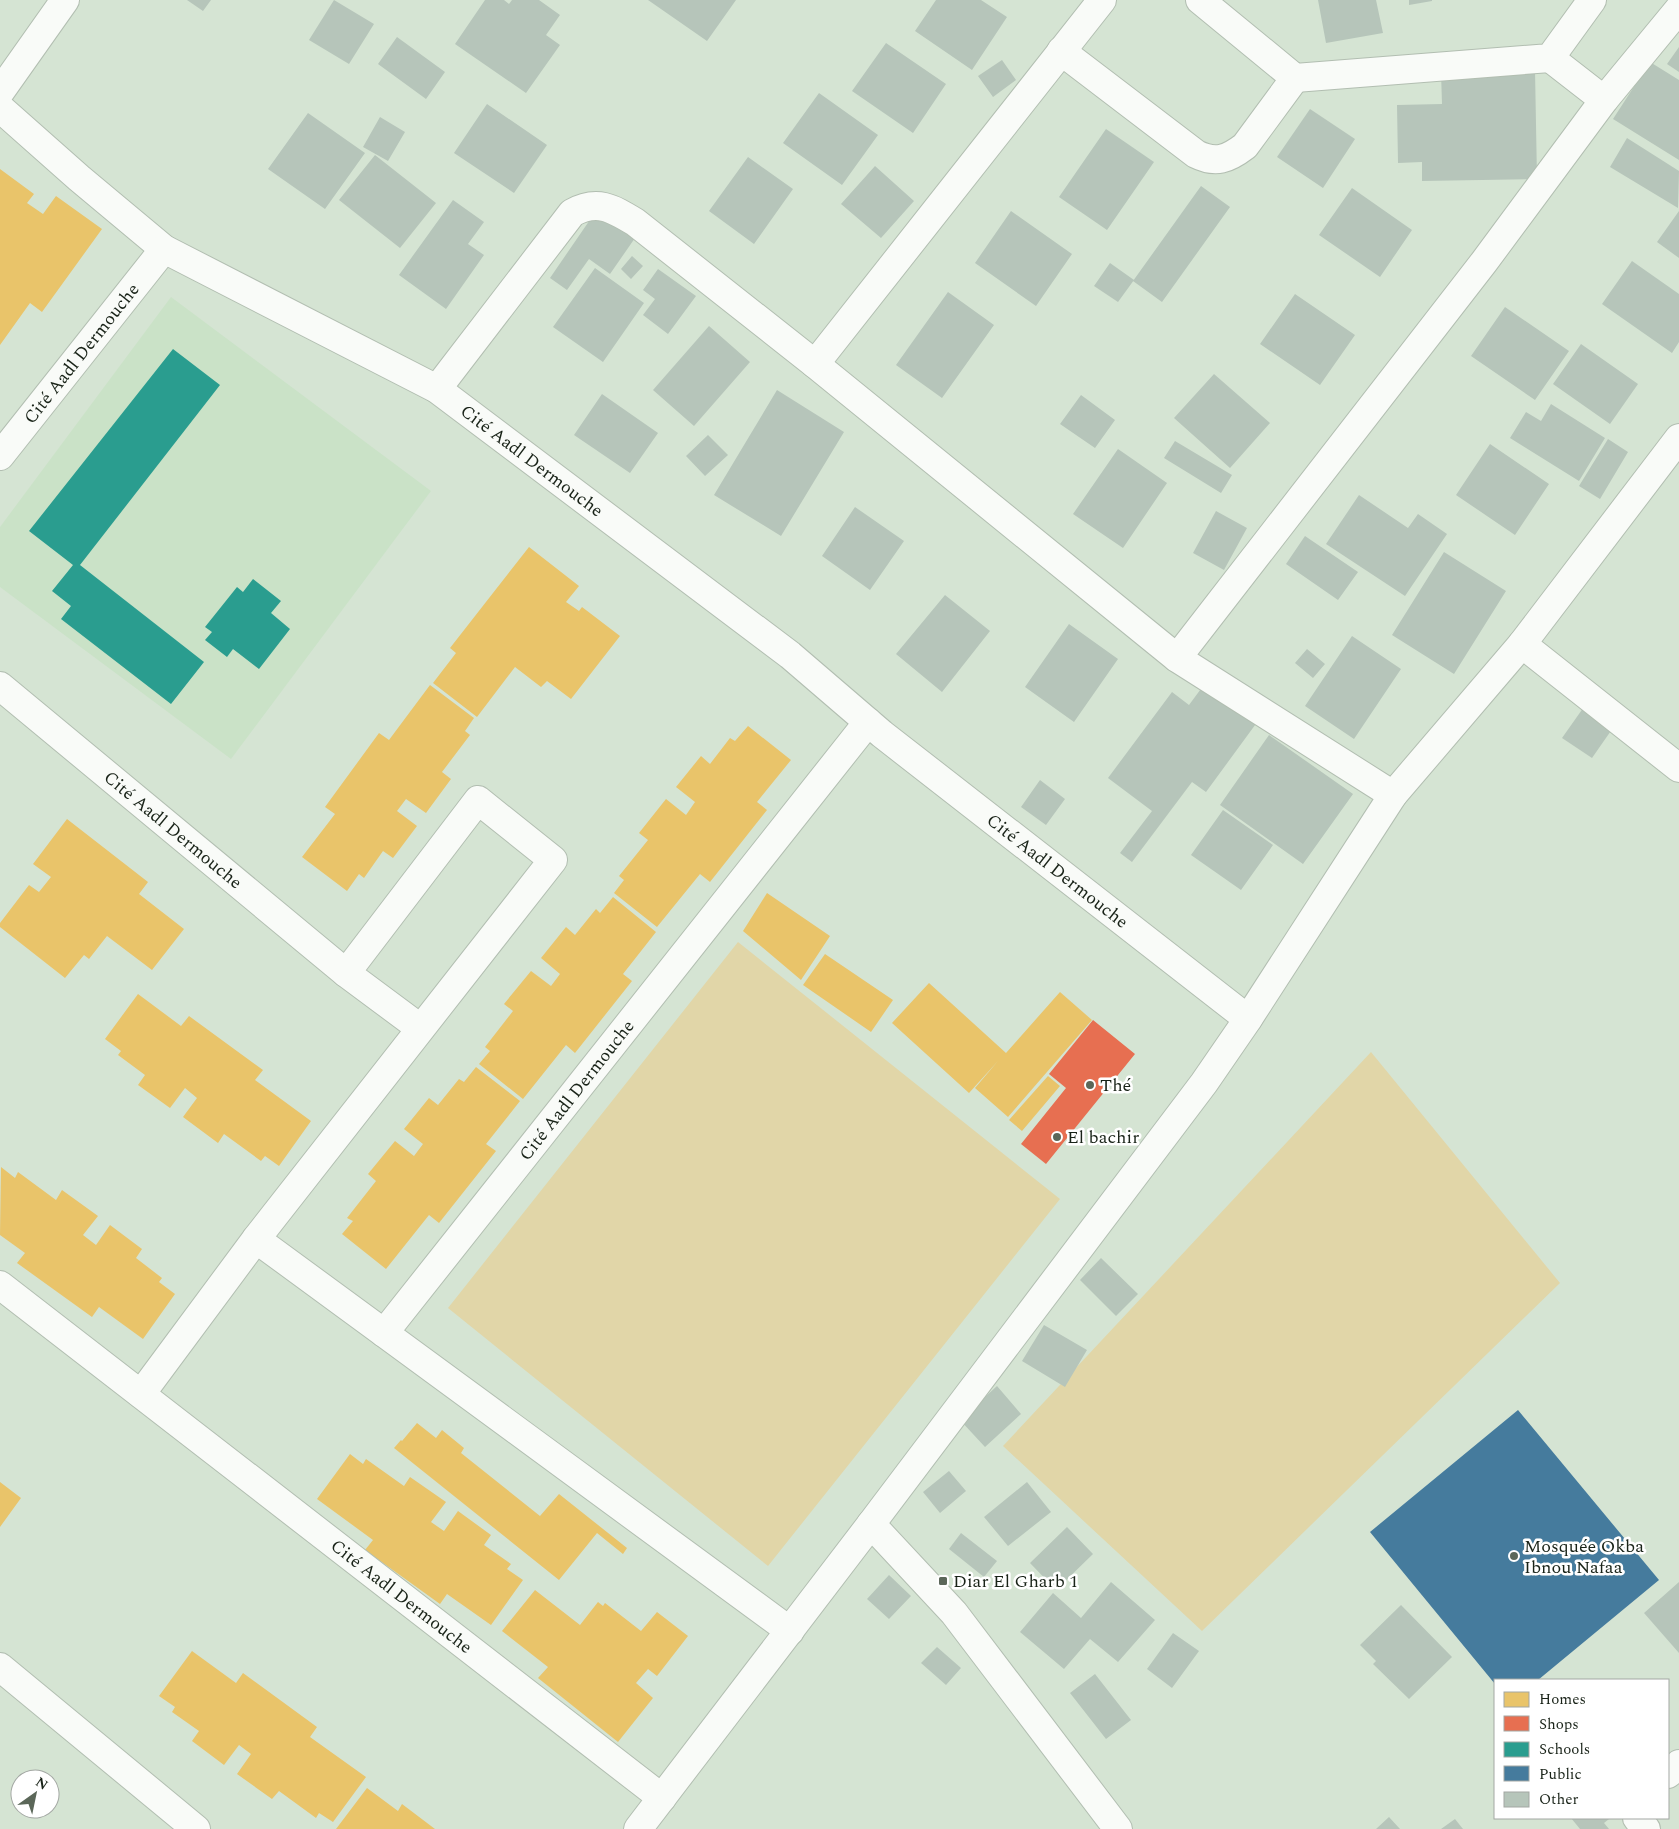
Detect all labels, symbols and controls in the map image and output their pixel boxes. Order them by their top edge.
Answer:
street label: Cité Aadl Dermouche [17,277,146,430]
street label: Cité Aadl Dermouche [455,398,609,523]
street label: Cité Aadl Dermouche [98,764,248,895]
street label: Cité Aadl Dermouche [981,807,1134,935]
street label: Cité Aadl Dermouche [512,1014,641,1166]
place label: Thé [1100,1072,1132,1099]
marker: Thé [1084,1079,1096,1091]
place label: El bachir [1067,1124,1139,1151]
marker: El bachir [1051,1131,1063,1143]
street label: Cité Aadl Dermouche [325,1532,478,1660]
place label: Mosquée Okba Ibnou Nafaa [1524,1533,1644,1581]
marker: Mosquée Okba Ibnou Nafaa [1508,1550,1520,1562]
place label: Diar El Gharb 1 [953,1568,1078,1595]
marker: Diar El Gharb 1 [937,1575,949,1587]
legend [1494,1679,1669,1819]
text: Homes [1539,1688,1586,1711]
text: Shops [1539,1713,1579,1736]
text: Schools [1539,1738,1590,1761]
text: Public [1539,1763,1582,1786]
north arrow [10,1769,60,1819]
text: N [31,1772,52,1795]
text: Other [1539,1788,1578,1811]

